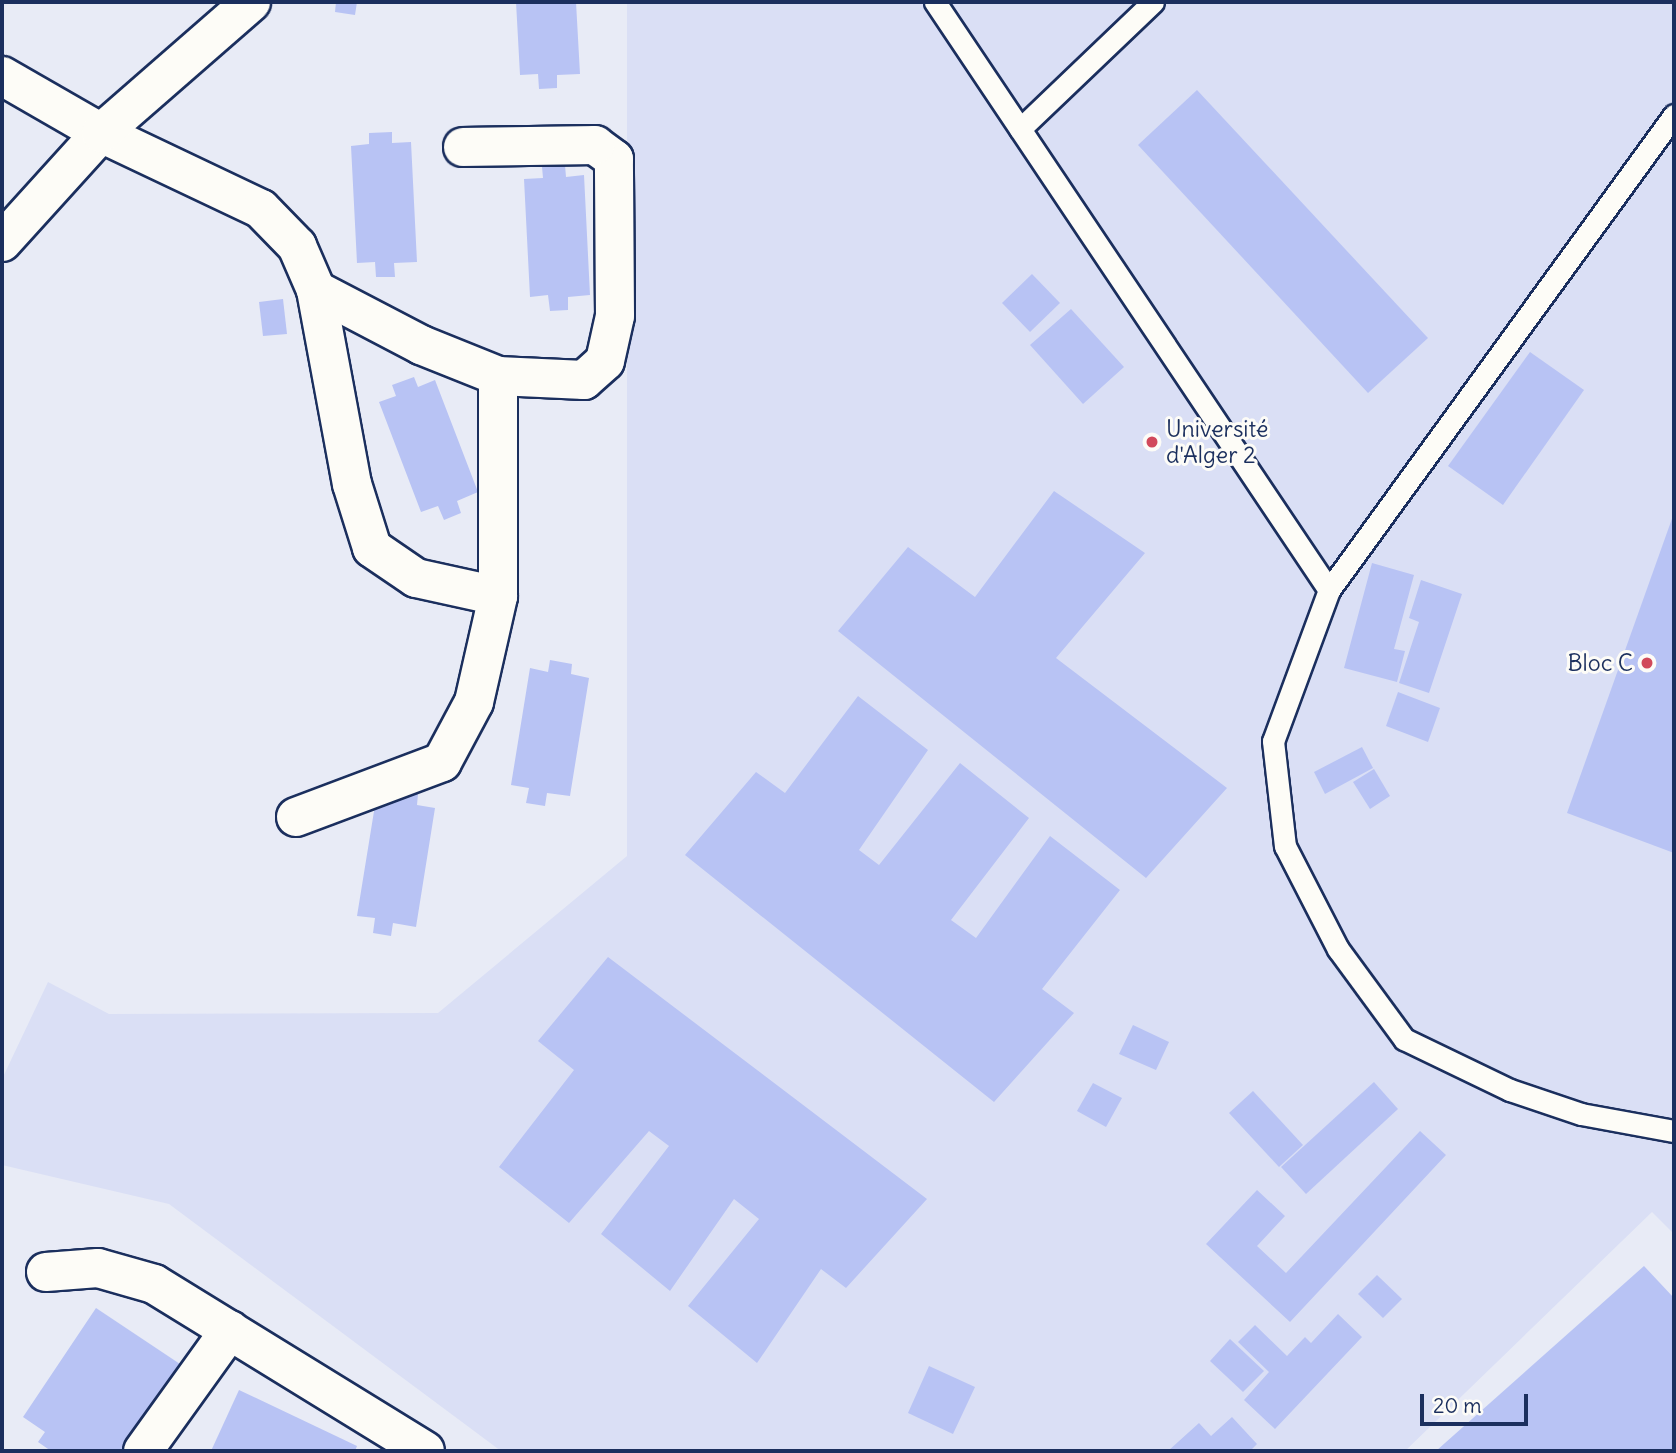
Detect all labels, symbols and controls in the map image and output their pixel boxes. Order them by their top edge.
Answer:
place label: Université d'Alger 2 [1166,415,1268,469]
marker: Université d'Alger 2 [1144,434,1160,450]
place label: Bloc C [1568,649,1633,677]
marker: Bloc C [1639,655,1655,671]
scale bar [1424,1380,1532,1424]
text: 20 m [1433,1392,1482,1419]

